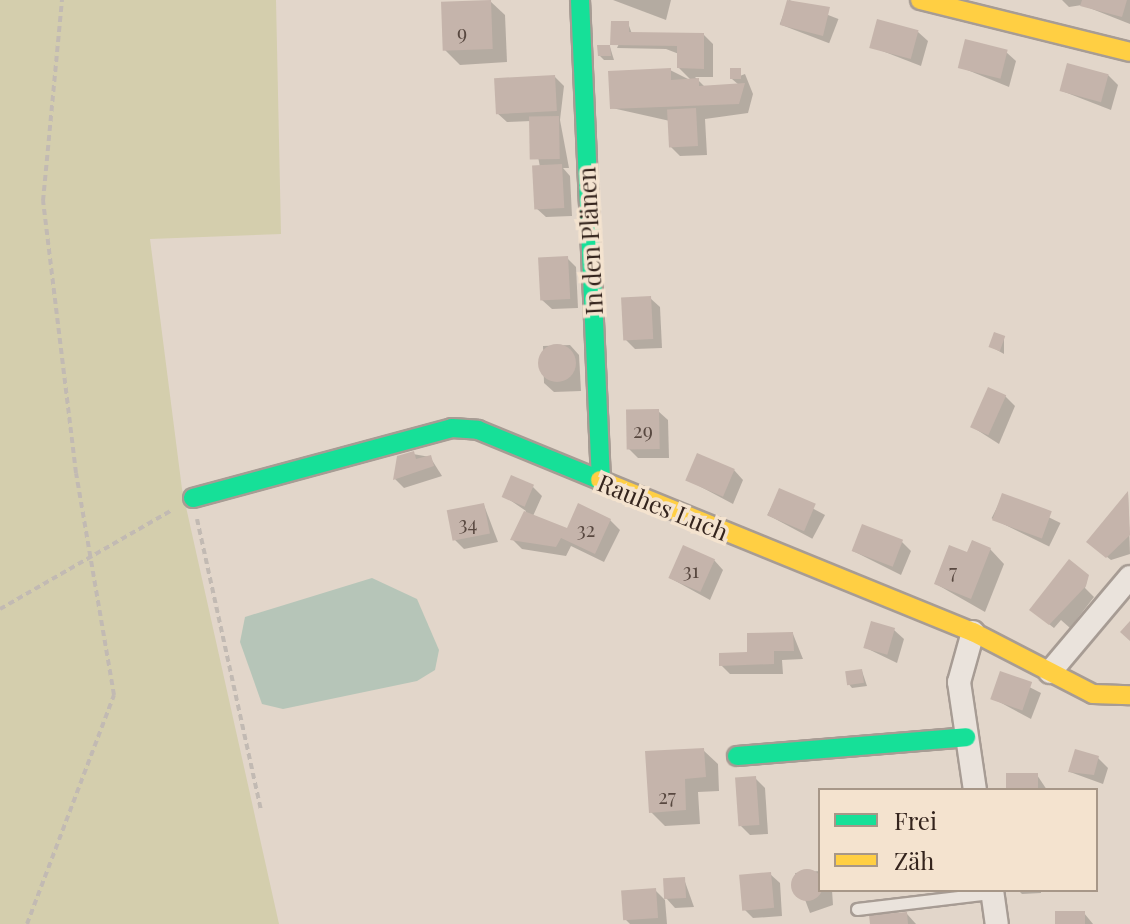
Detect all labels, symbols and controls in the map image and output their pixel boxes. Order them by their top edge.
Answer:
house number: 9 [457,19,467,43]
street label: In den Plänen [572,166,608,316]
house number: 29 [633,417,653,441]
street label: Rauhes Luch [594,468,732,546]
house number: 34 [459,510,477,534]
house number: 32 [577,516,595,540]
house number: 31 [683,557,699,581]
house number: 7 [949,558,957,582]
house number: 27 [658,783,676,807]
legend [818,788,1098,892]
text: Frei [894,804,937,836]
text: Zäh [894,844,934,876]

